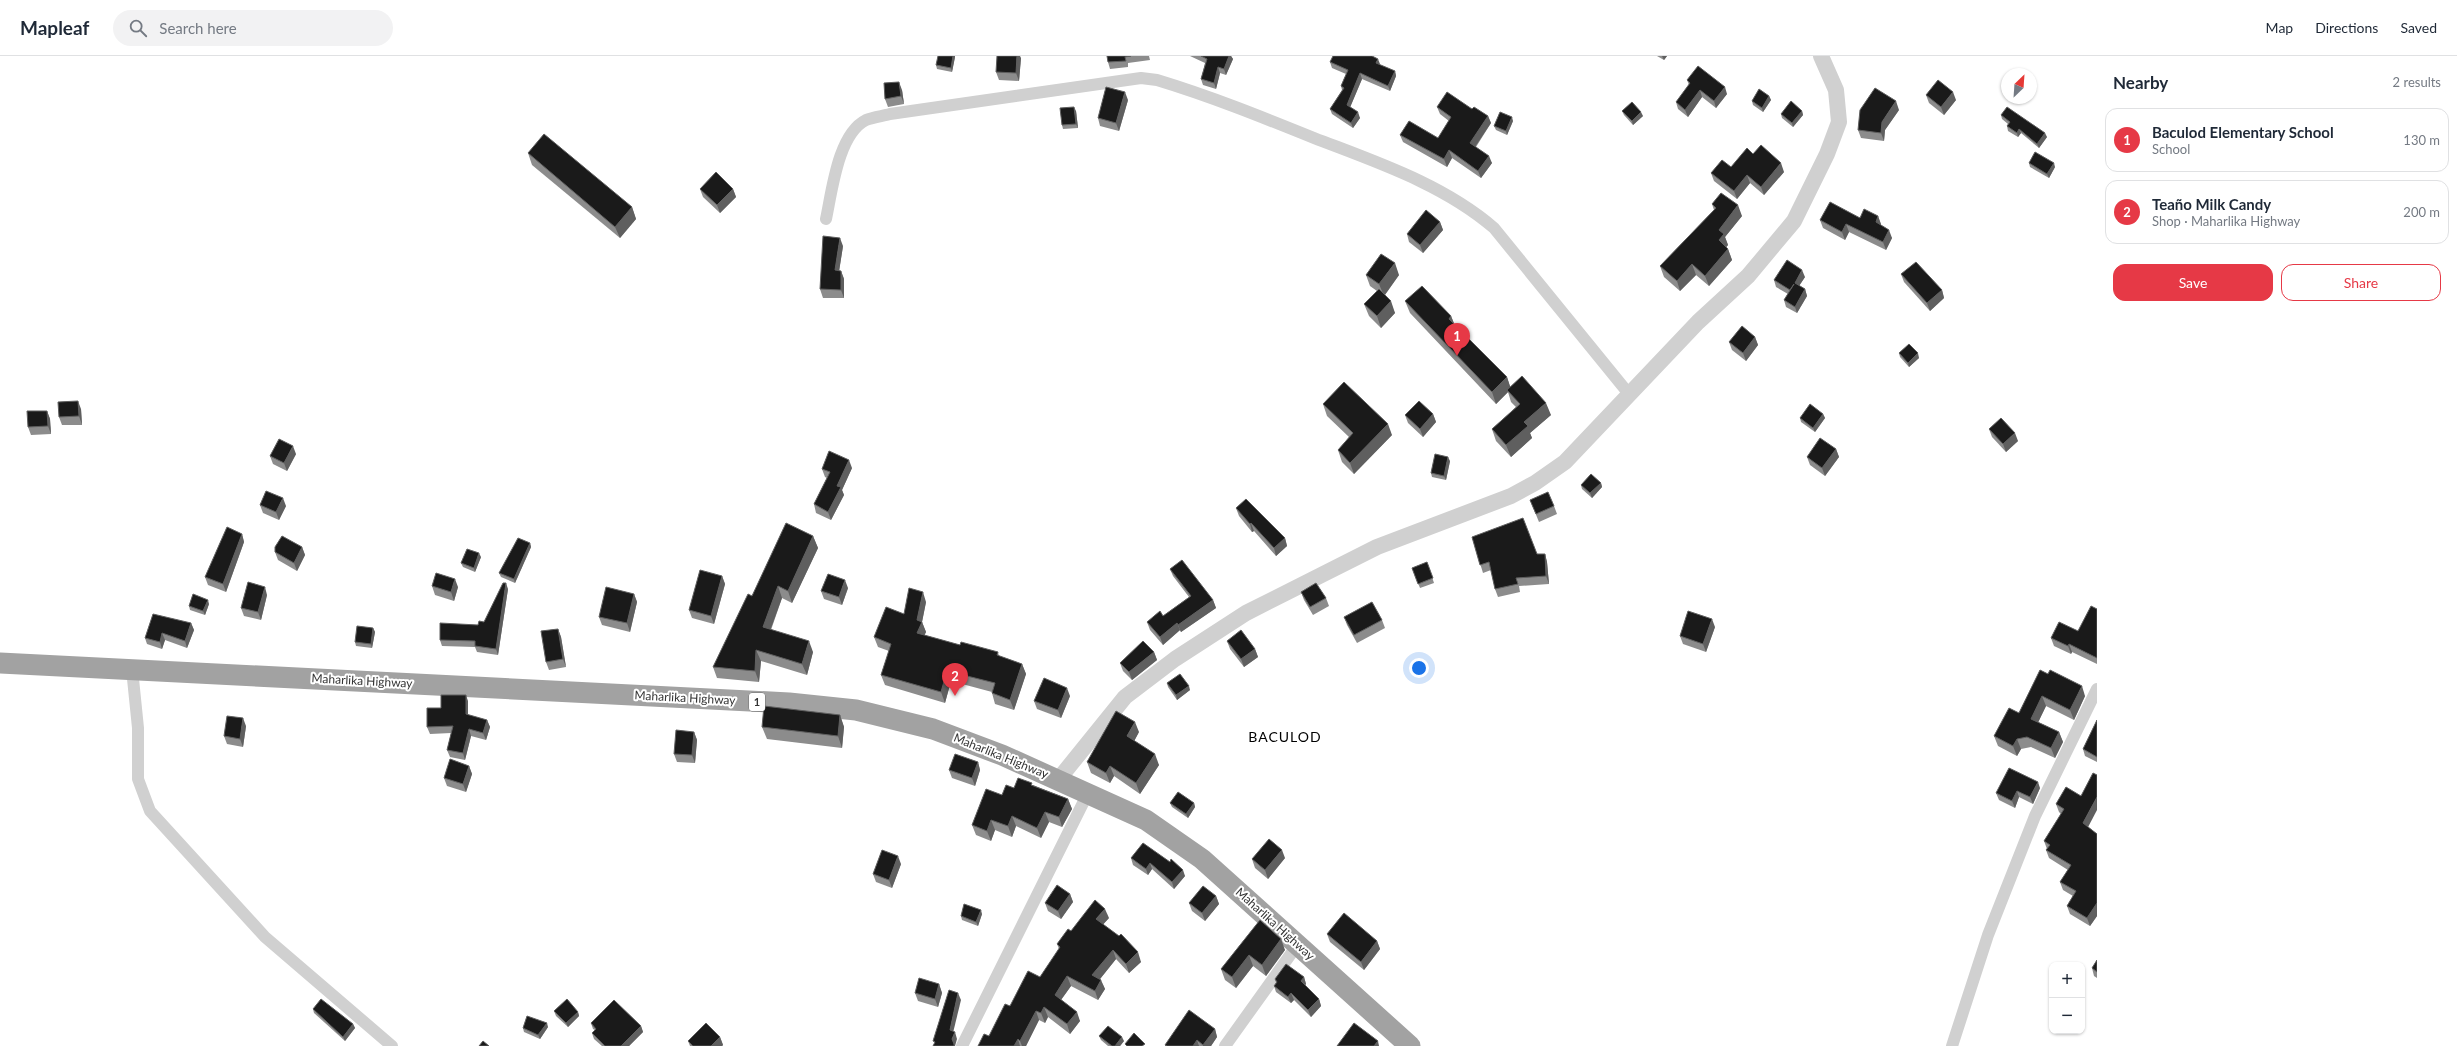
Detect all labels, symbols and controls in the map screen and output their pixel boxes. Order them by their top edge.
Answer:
search box [113,10,393,46]
text: Mapleaf [20,16,89,39]
icon: search [127,17,149,39]
text: Search here [159,19,237,37]
text: Map [2266,19,2293,36]
text: Directions [2315,19,2378,36]
text: Saved [2400,19,2437,36]
north arrow [2001,68,2037,104]
text: Nearby [2113,72,2168,93]
text: 2 results [2393,74,2441,90]
text: Baculod Elementary School [2152,123,2334,141]
text: 1 [2123,132,2131,148]
text: 130 m [2403,132,2440,148]
text: School [2152,141,2190,157]
text: Teaño Milk Candy [2152,195,2271,213]
text: 2 [2123,204,2131,220]
text: 200 m [2403,204,2440,220]
text: Shop · Maharlika Highway [2152,213,2300,229]
button: Save [2113,264,2273,301]
button: Share [2281,264,2441,301]
pin: 1 [1444,323,1470,356]
your location [1409,658,1429,678]
pin: 2 [942,663,968,696]
street label: Maharlika Highway [311,670,414,691]
street label: Maharlika Highway [634,687,737,708]
road number: 1 [749,693,765,711]
district label: BACULOD [1248,728,1322,745]
street label: Maharlika Highway [952,730,1052,782]
street label: Maharlika Highway [1233,884,1318,964]
map controls [2049,962,2085,1034]
button: + [2049,962,2085,998]
button: − [2049,998,2085,1034]

